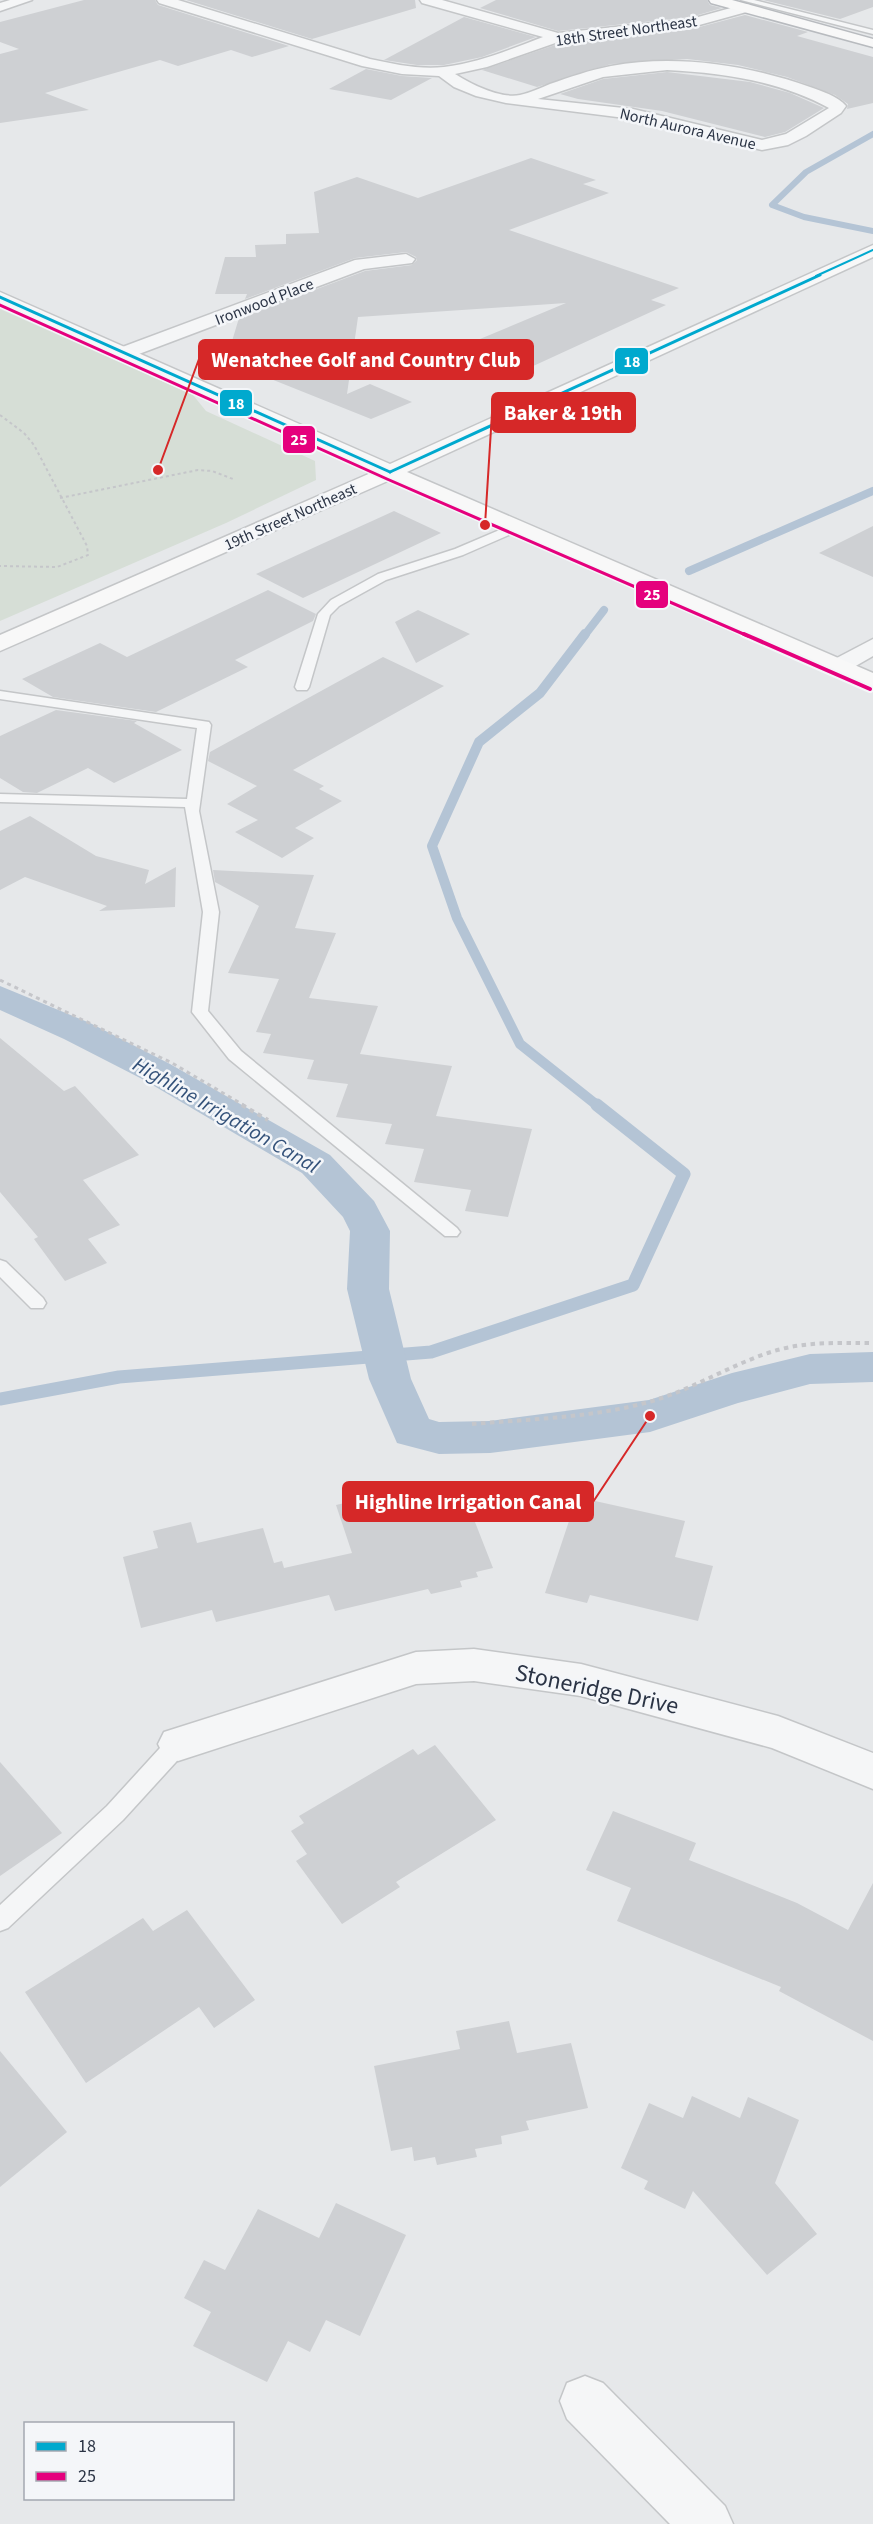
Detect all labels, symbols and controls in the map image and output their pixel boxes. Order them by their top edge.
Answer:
street label: 18th Street Northeast [554,10,699,52]
street label: North Aurora Avenue [618,103,758,155]
street label: Ironwood Place [212,273,317,331]
callout: Wenatchee Golf and Country Club [199,340,533,379]
text: Wenatchee Golf and Country Club [211,345,521,375]
line badge: 18 [614,347,649,375]
text: 18 [624,351,640,373]
line badge: 18 [219,389,253,417]
text: 18 [228,393,244,415]
callout: Baker & 19th [492,393,635,432]
text: Baker & 19th [504,398,622,428]
line badge: 25 [282,425,316,454]
text: 25 [291,429,307,451]
street label: 19th Street Northeast [221,478,361,556]
line badge: 25 [635,580,669,609]
text: 25 [644,584,660,606]
water label: Highline Irrigation Canal [127,1049,325,1181]
callout: Highline Irrigation Canal [343,1482,593,1521]
text: Highline Irrigation Canal [355,1487,581,1517]
street label: Stoneridge Drive [512,1655,682,1724]
legend [24,2422,234,2500]
text: 18 [78,2434,96,2459]
text: 25 [78,2464,96,2489]

